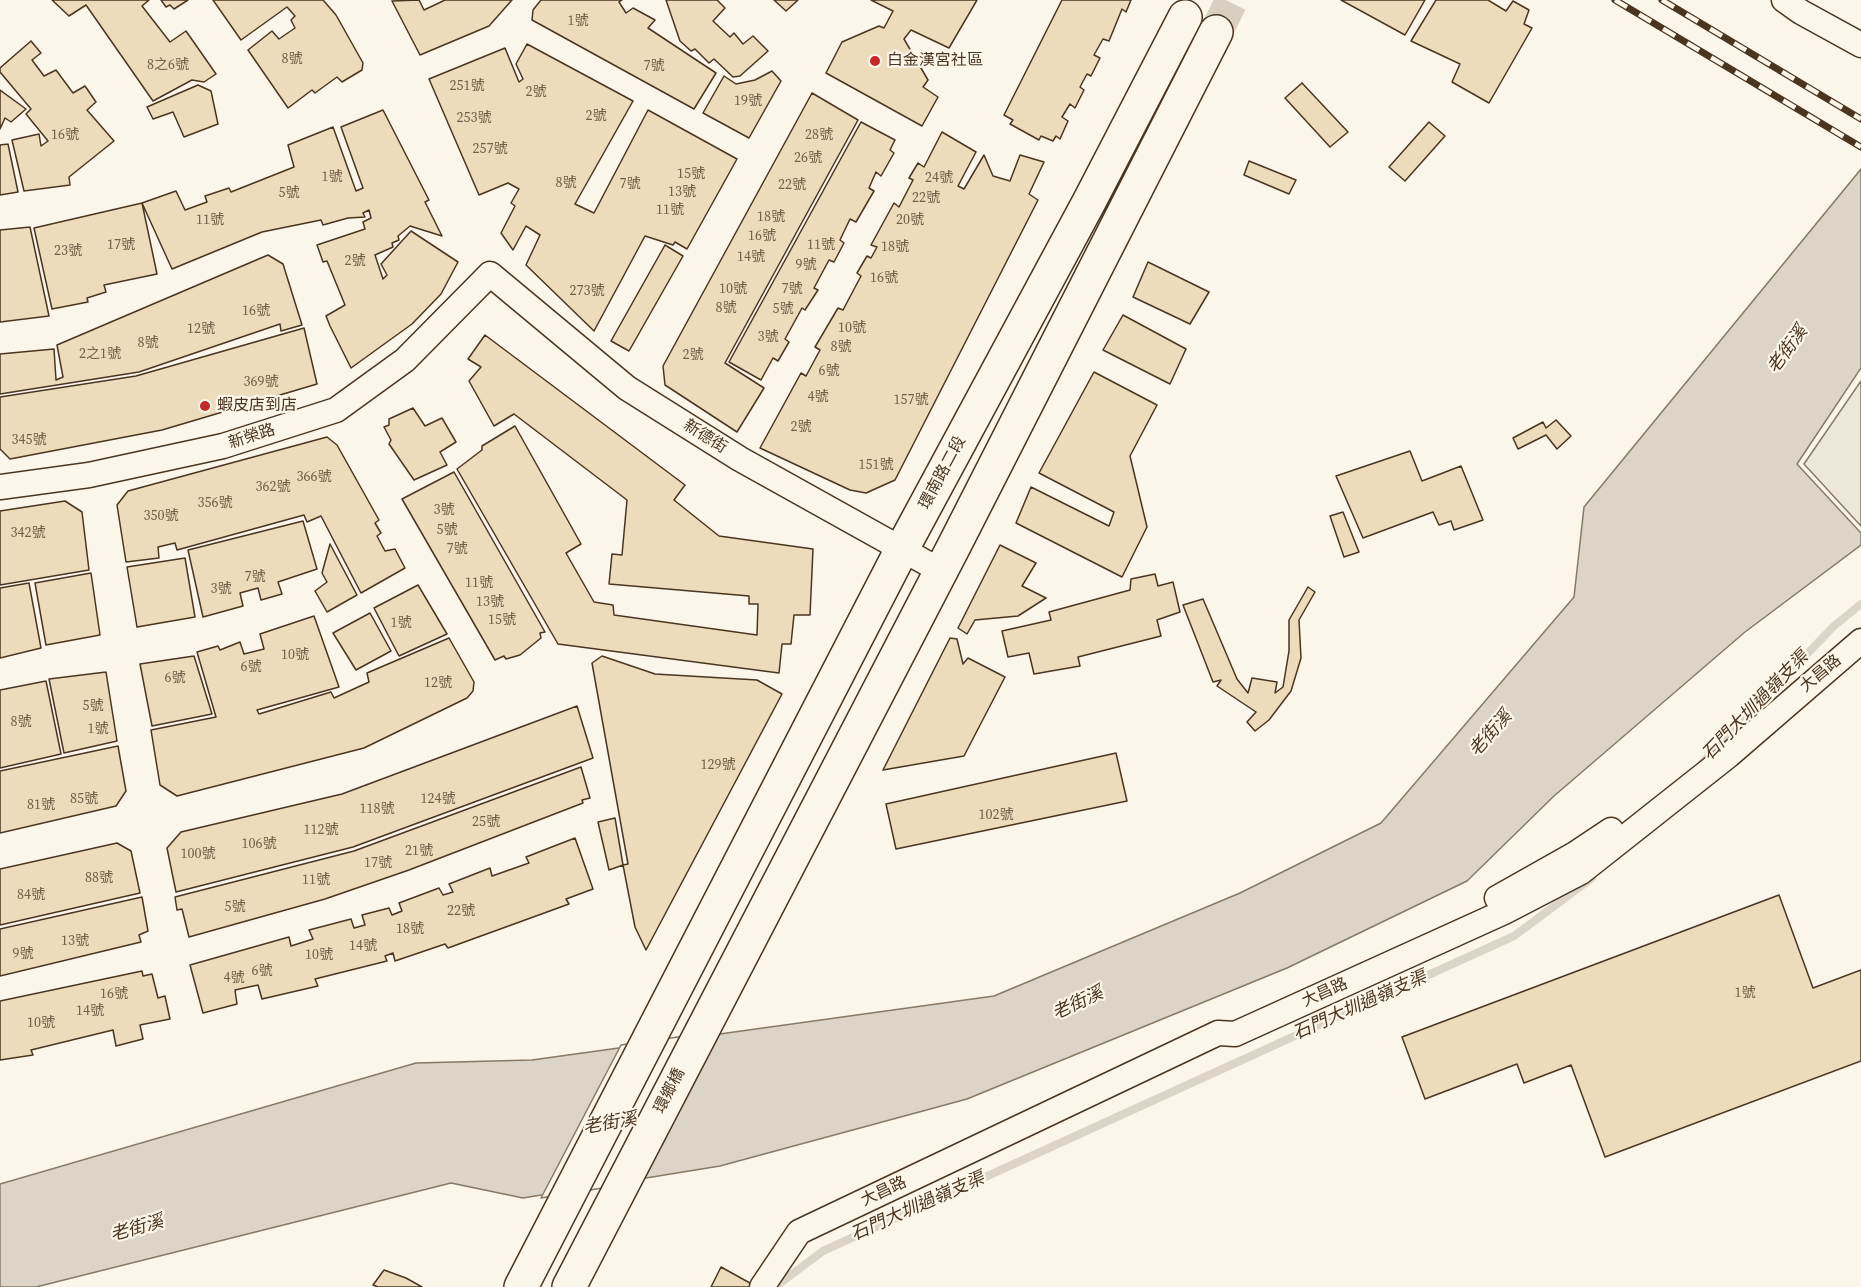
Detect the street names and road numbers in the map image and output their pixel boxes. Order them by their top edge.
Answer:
street label: 新德街 [680,416,730,458]
street label: 新榮路 [226,420,278,454]
street label: 環南路二段 [916,433,970,513]
street label: 大昌路 [1796,651,1846,697]
street label: 大昌路 [1299,974,1351,1012]
street label: 環鄉橋 [651,1065,689,1117]
street label: 大昌路 [858,1173,910,1211]

